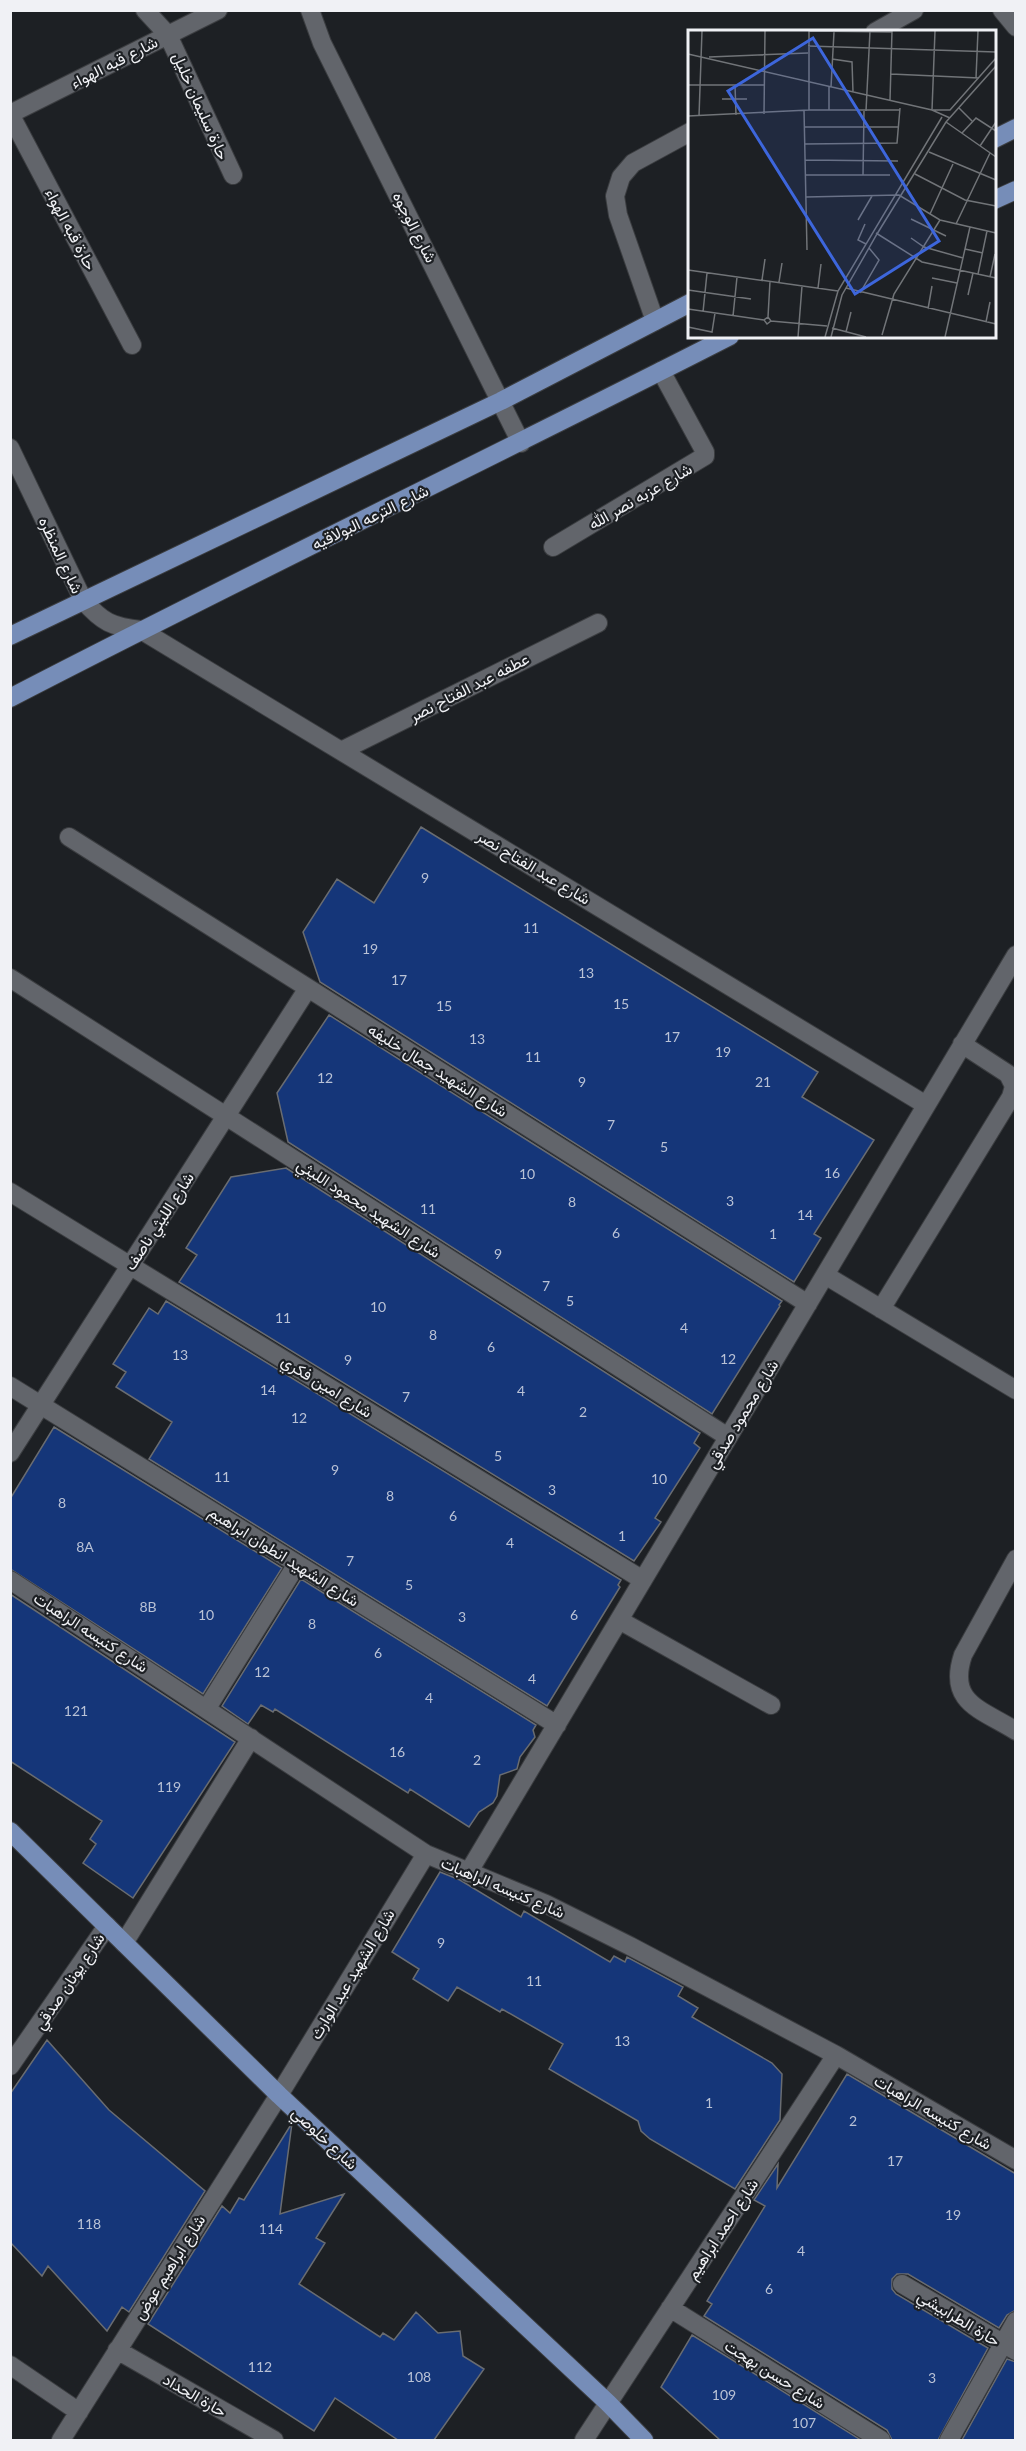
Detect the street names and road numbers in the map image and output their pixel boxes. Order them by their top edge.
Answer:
street label: شارع قبه الهواء [67,31,162,94]
street label: حارة سليمان خليل [167,49,234,163]
street label: حارة قبه الهواء [40,185,101,274]
street label: شارع الوجوه [387,188,441,267]
street label: شارع عزبه نصر الله [585,458,696,535]
street label: شارع الترعه البولاقيه [308,480,433,556]
street label: شارع المنظره [33,513,87,597]
street label: عطفه عبد الفتاح نصر [405,648,533,728]
street label: شارع عبد الفتاح نصر [472,825,594,910]
street label: شارع الشهيد جمال خليفه [363,1019,511,1123]
street label: شارع الشهيد محمود الليثي [291,1154,445,1265]
street label: شارع الليثي ناصف [120,1168,201,1276]
street label: شارع امين فكري [276,1350,376,1425]
street label: شارع محمود صدقي [702,1356,786,1474]
street label: شارع الشهيد انطوان ابراهيم [204,1502,363,1612]
street label: شارع كنيسه الراهبات [29,1588,152,1678]
street label: شارع كنيسه الراهبات [437,1852,568,1924]
street label: شارع الشهيد عبد الوارث [305,1905,400,2044]
street label: شارع يونان صدقي [29,1929,112,2035]
street label: شارع كنيسه الراهبات [870,2070,995,2156]
street label: شارع خلوصي [285,2102,362,2177]
street label: شارع احمد ابراهيم [682,2175,764,2285]
street label: شارع ابراهيم عوض [129,2211,211,2324]
street label: حارة الطرابيشي [912,2285,1004,2354]
street label: شارع حسن بهجت [720,2335,829,2415]
street label: حارة الحداد [159,2369,230,2422]

